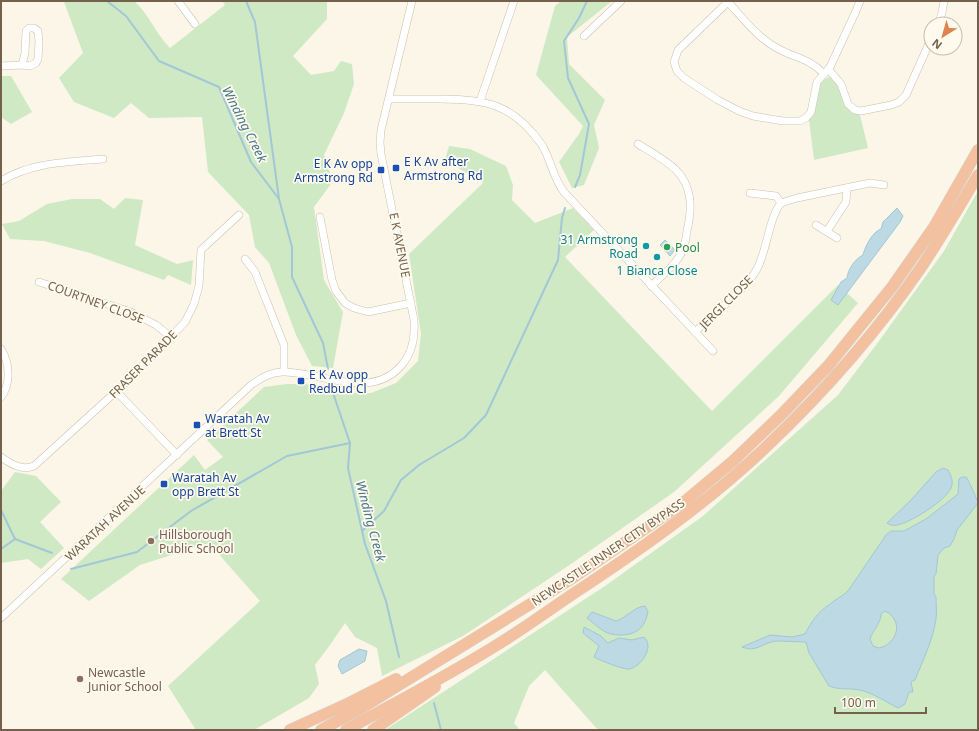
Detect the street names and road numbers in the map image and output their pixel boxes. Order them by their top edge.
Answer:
street label: E K AVENUE [385,211,415,279]
street label: JERGI CLOSE [695,271,757,333]
street label: COURTNEY CLOSE [45,277,147,327]
street label: FRASER PARADE [105,326,181,402]
street label: WARATAH AVENUE [61,481,149,565]
street label: NEWCASTLE INNER CITY BYPASS [528,494,688,610]

